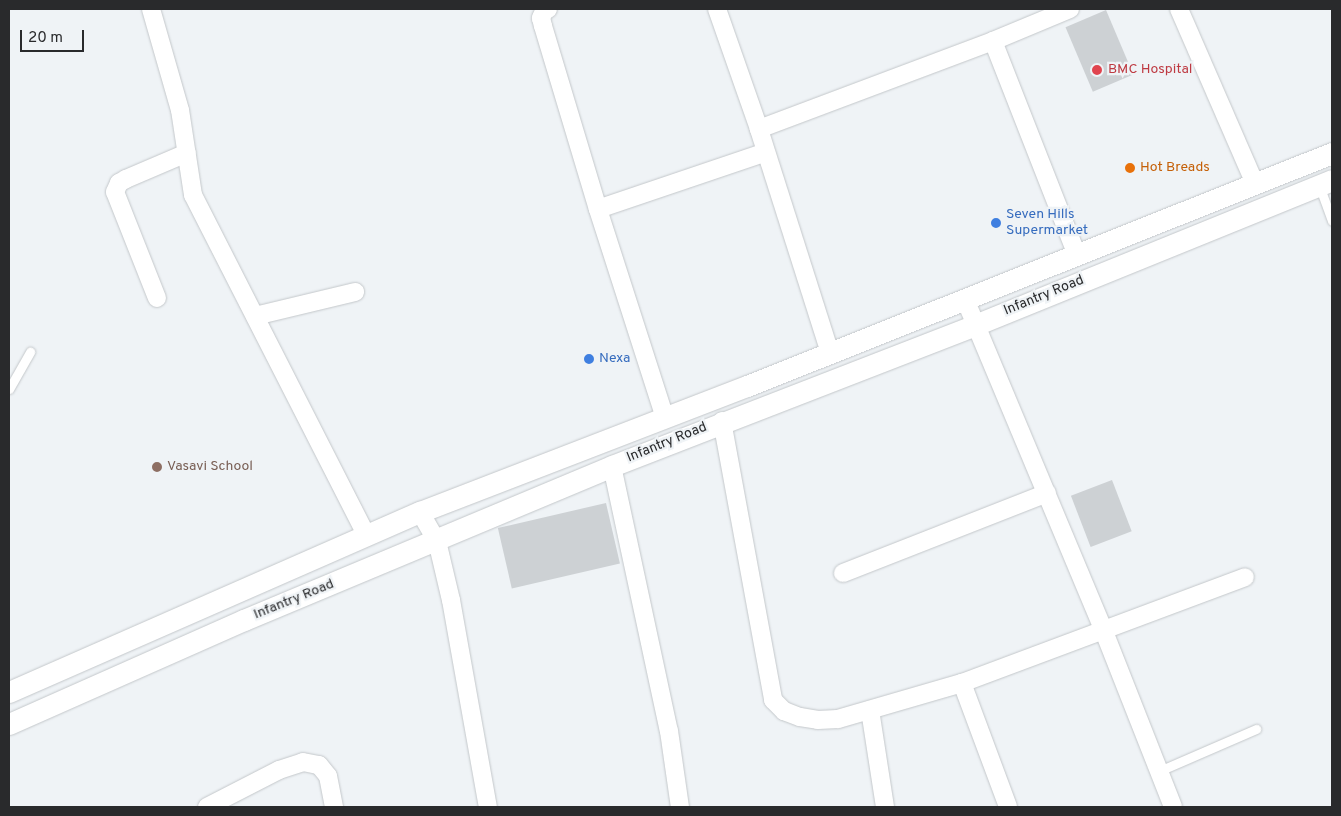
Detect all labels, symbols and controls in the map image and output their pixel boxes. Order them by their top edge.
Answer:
scale bar [22,20,86,52]
text: 20 m [28,29,63,48]
place label: BMC Hospital [1108,62,1192,78]
marker: BMC Hospital [1090,63,1104,77]
place label: Hot Breads [1140,160,1210,176]
marker: Hot Breads [1124,162,1136,174]
place label: Seven Hills Supermarket [1006,207,1088,240]
marker: Seven Hills Supermarket [990,217,1002,229]
street label: Infantry Road [1001,272,1087,320]
place label: Nexa [599,351,630,367]
marker: Nexa [583,353,595,365]
street label: Infantry Road [624,419,710,467]
place label: Vasavi School [167,459,253,475]
marker: Vasavi School [151,461,163,473]
street label: Infantry Road [251,576,337,624]

